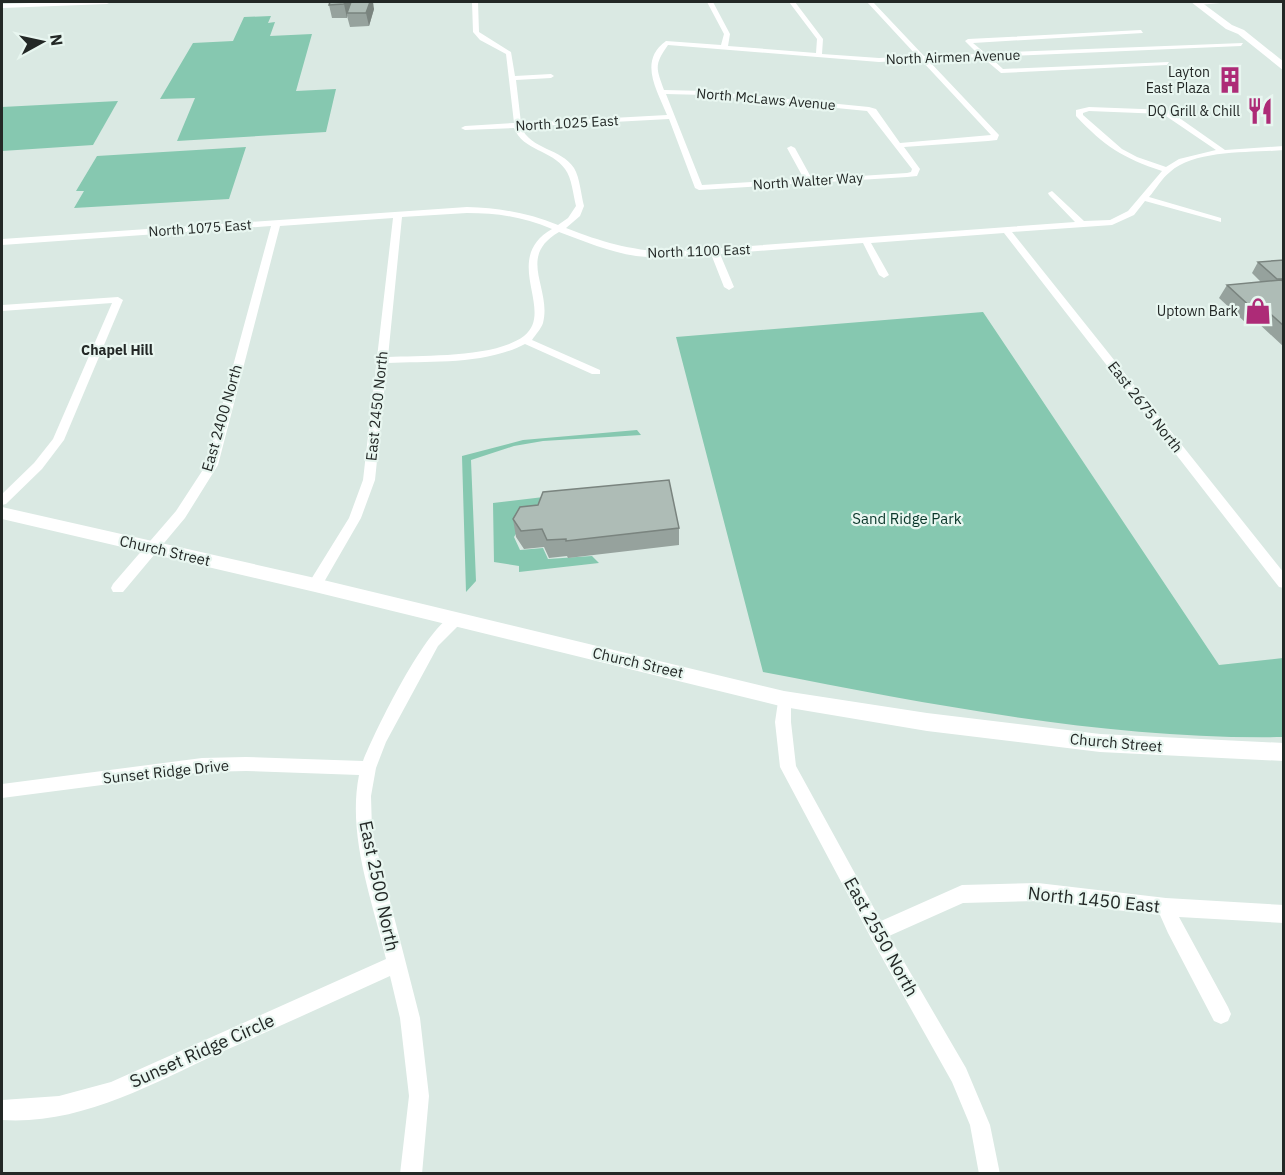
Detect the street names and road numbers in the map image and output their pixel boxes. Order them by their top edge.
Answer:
street label: North Airmen Avenue [885,46,1021,68]
street label: North McLaws Avenue [696,84,837,114]
street label: North 1025 East [515,111,619,135]
street label: North Walter Way [752,168,864,194]
street label: North 1075 East [148,215,252,241]
street label: North 1100 East [647,240,751,262]
street label: East 2450 North [361,350,392,462]
street label: East 2675 North [1104,357,1187,456]
street label: East 2400 North [197,362,246,474]
street label: Church Street [118,531,212,570]
street label: Church Street [591,643,685,682]
street label: Church Street [1069,729,1163,756]
street label: Sunset Ridge Drive [102,755,230,788]
street label: East 2500 North [354,819,405,953]
street label: East 2550 North [839,873,924,1000]
street label: North 1450 East [1027,881,1161,918]
street label: Sunset Ridge Circle [126,1008,278,1093]

